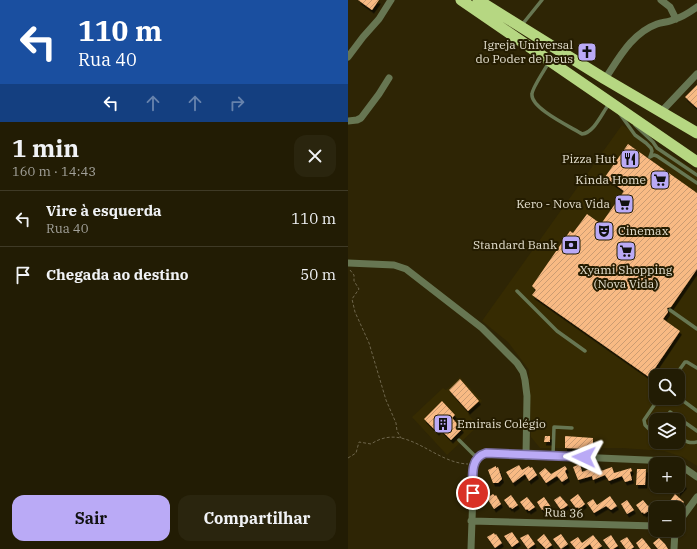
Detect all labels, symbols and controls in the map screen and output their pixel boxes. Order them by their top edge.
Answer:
text: 110 m [78,12,162,49]
icon: left [12,16,64,68]
place label: Igreja Universal do Poder de Deus [475,37,573,66]
church icon: Igreja Universal do Poder de Deus [576,41,598,63]
text: Rua 40 [78,48,137,71]
icon: left [100,92,122,114]
icon: ahead [142,92,164,114]
icon: ahead [184,92,206,114]
icon: right [226,92,248,114]
text: 1 min [12,132,79,164]
button: close [294,135,336,177]
restaurant icon: Pizza Hut [619,148,641,170]
place label: Pizza Hut [562,151,616,166]
text: 160 m · 14:43 [12,163,96,180]
supermarket icon: Kinda Home [649,169,671,191]
place label: Kinda Home [575,172,646,187]
supermarket icon: Kero - Nova Vida [613,193,635,215]
place label: Kero - Nova Vida [516,196,610,211]
text: Vire à esquerda [46,201,162,220]
icon: left [12,208,34,230]
text: 110 m [291,209,336,228]
text: Rua 40 [46,220,88,237]
theatre icon: Cinemax [593,220,615,242]
place label: Cinemax [618,223,669,238]
bank icon: Standard Bank [560,234,582,256]
place label: Standard Bank [473,237,557,252]
supermarket icon: Xyami Shopping (Nova Vida) [615,240,637,262]
place label: Xyami Shopping (Nova Vida) [580,262,673,291]
icon: arrive [12,264,34,286]
text: Chegada ao destino [46,265,189,284]
text: 50 m [300,265,336,284]
map controls [649,369,685,537]
button: search [649,369,685,405]
building icon: Emirais Colégio [432,413,454,435]
button: layers [649,413,685,449]
place label: Emirais Colégio [457,416,546,431]
position arrow [563,436,605,478]
button: + [649,457,685,493]
pin [456,476,490,510]
icon: arrive [462,482,484,504]
button: Sair [12,495,170,541]
button: Compartilhar [178,495,336,541]
button: − [649,501,685,537]
street label: Rua 36 [544,504,584,521]

